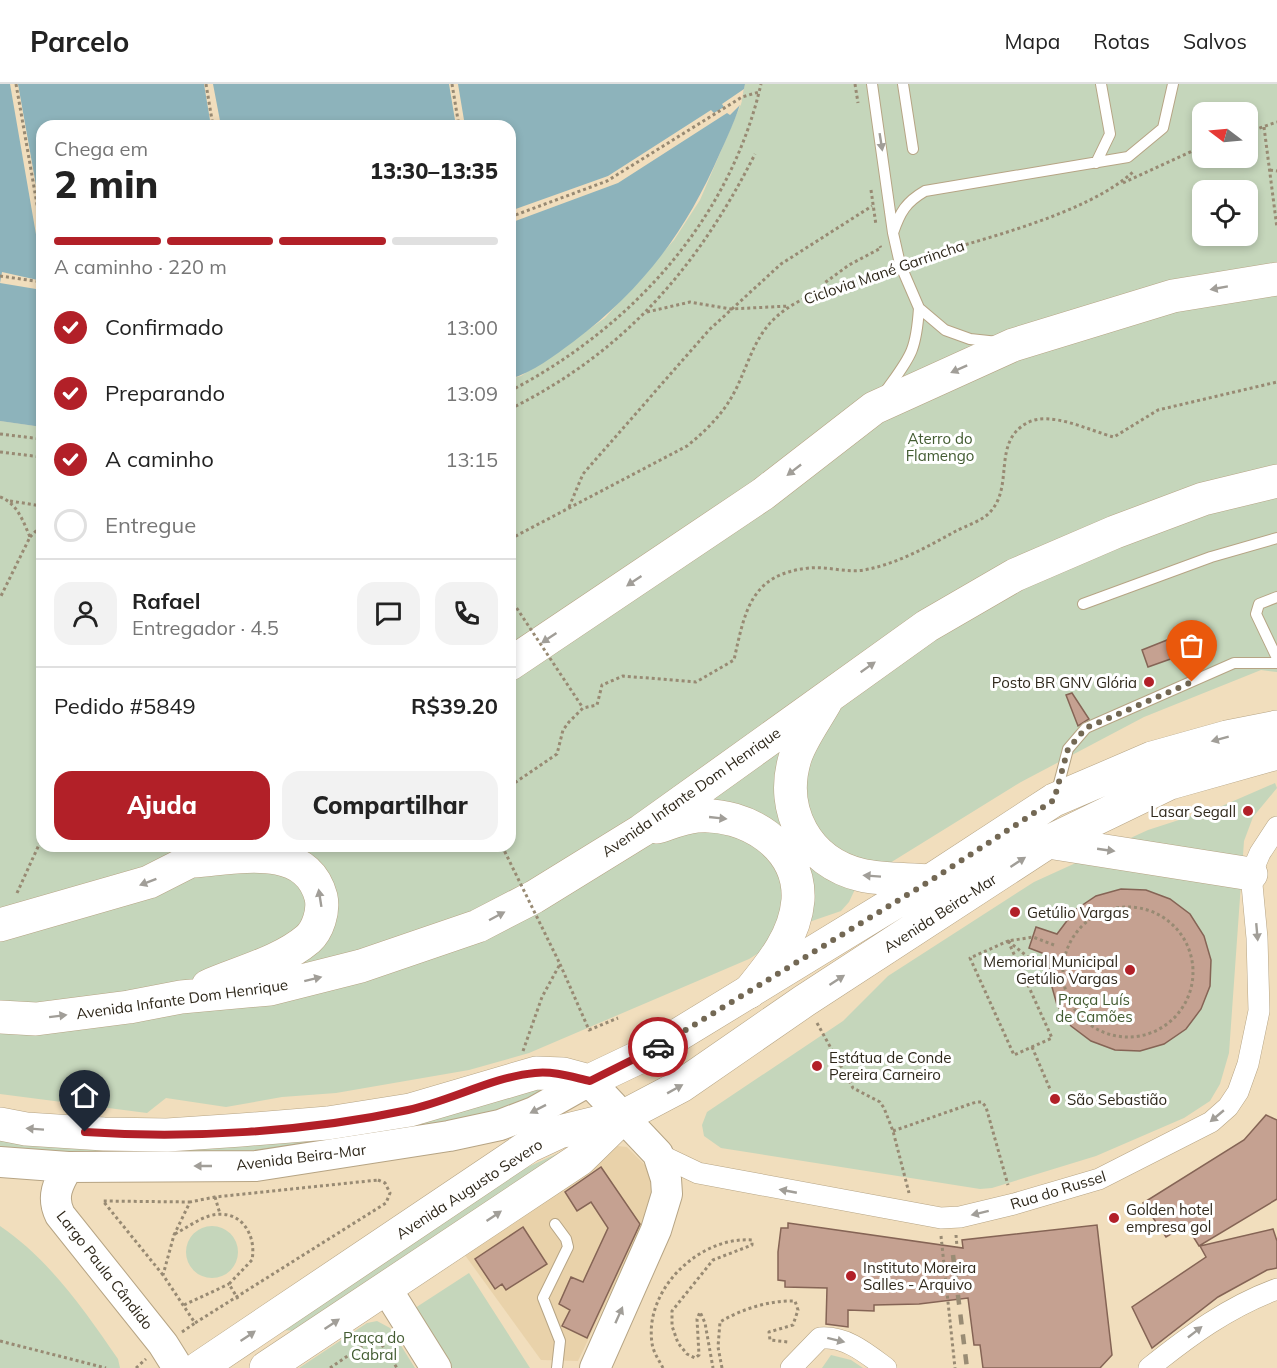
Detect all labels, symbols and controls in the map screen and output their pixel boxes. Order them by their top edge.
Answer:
text: Parcelo [30,24,129,59]
text: Mapa [1005,28,1060,54]
text: Rotas [1093,28,1150,54]
text: Salvos [1183,28,1247,54]
north arrow [1192,102,1258,168]
map controls [1192,102,1258,246]
one-way arrow [877,132,886,151]
text: Chega em [54,136,148,161]
text: 13:30–13:35 [370,157,498,185]
text: 2 min [54,159,159,208]
button: locate [1192,180,1258,246]
street label: Ciclovia Mané Garrincha [801,236,967,308]
text: A caminho · 220 m [54,254,227,279]
one-way arrow [1210,284,1229,293]
icon: check [54,311,87,344]
text: Confirmado [105,313,224,341]
text: 13:00 [445,315,498,340]
one-way arrow [950,364,968,374]
icon: check [54,377,87,410]
text: Preparando [105,379,225,407]
text: 13:09 [445,381,498,406]
park label: Aterro do Flamengo [906,429,974,465]
icon: check [54,443,87,476]
text: A caminho [105,445,214,473]
text: 13:15 [445,447,498,472]
one-way arrow [786,463,802,476]
text: Entregue [105,511,196,539]
one-way arrow [626,575,642,587]
button: person [54,582,117,645]
button: chat [357,582,420,645]
button: phone [435,582,498,645]
text: Rafael [132,587,200,615]
text: Entregador · 4.5 [132,615,279,640]
pin [1166,620,1217,682]
icon: bag [1175,629,1208,662]
one-way arrow [542,632,558,644]
one-way arrow [860,662,876,673]
place label: Posto BR GNV Glória [992,673,1137,692]
marker: Posto BR GNV Glória [1142,675,1156,689]
text: Pedido #5849 [54,692,196,720]
text: R$39.20 [411,692,498,720]
street label: Avenida Infante Dom Henrique [598,723,784,861]
one-way arrow [1211,735,1229,744]
button: Ajuda [54,771,270,840]
button: Compartilhar [282,771,498,840]
place label: Lasar Segall [1150,802,1236,821]
marker: Lasar Segall [1241,804,1255,818]
one-way arrow [709,813,728,823]
one-way arrow [1096,845,1115,855]
one-way arrow [1010,857,1026,868]
street label: Avenida Beira-Mar [880,869,1001,957]
one-way arrow [862,871,881,881]
one-way arrow [138,877,156,887]
one-way arrow [315,888,324,907]
place label: Getúlio Vargas [1027,903,1129,922]
marker: Getúlio Vargas [1008,905,1022,919]
one-way arrow [489,911,506,921]
one-way arrow [1252,923,1262,942]
place label: Memorial Municipal Getúlio Vargas [983,952,1118,988]
marker: Memorial Municipal Getúlio Vargas [1123,963,1137,977]
one-way arrow [304,974,322,984]
one-way arrow [829,974,845,985]
street label: Avenida Infante Dom Henrique [75,975,289,1023]
park label: Praça Luís de Camões [1055,990,1133,1026]
one-way arrow [49,1011,68,1021]
courier [628,1017,688,1077]
icon: car [642,1031,675,1064]
place label: Estátua de Conde Pereira Carneiro [829,1048,951,1084]
marker: Estátua de Conde Pereira Carneiro [810,1059,824,1073]
pin [59,1070,110,1132]
icon: home [68,1079,101,1112]
one-way arrow [667,1084,684,1094]
place label: São Sebastião [1067,1090,1167,1109]
marker: São Sebastião [1048,1092,1062,1106]
one-way arrow [530,1105,547,1114]
one-way arrow [1210,1109,1225,1122]
one-way arrow [25,1124,44,1134]
street label: Avenida Augusto Severo [392,1135,546,1243]
street label: Avenida Beira-Mar [235,1140,368,1174]
one-way arrow [193,1161,212,1171]
street label: Rua do Russel [1008,1166,1108,1214]
one-way arrow [778,1186,797,1195]
place label: Golden hotel empresa gol [1126,1200,1213,1236]
street label: Largo Paula Cândido [53,1207,157,1333]
one-way arrow [971,1208,989,1218]
one-way arrow [486,1210,502,1221]
marker: Golden hotel empresa gol [1107,1211,1121,1225]
place label: Instituto Moreira Salles - Arquivo [863,1258,976,1294]
marker: Instituto Moreira Salles - Arquivo [844,1269,858,1283]
one-way arrow [614,1305,624,1323]
one-way arrow [323,1318,339,1330]
one-way arrow [1187,1325,1203,1338]
park label: Praça do Cabral [343,1328,405,1364]
one-way arrow [239,1330,256,1341]
one-way arrow [827,1335,845,1345]

